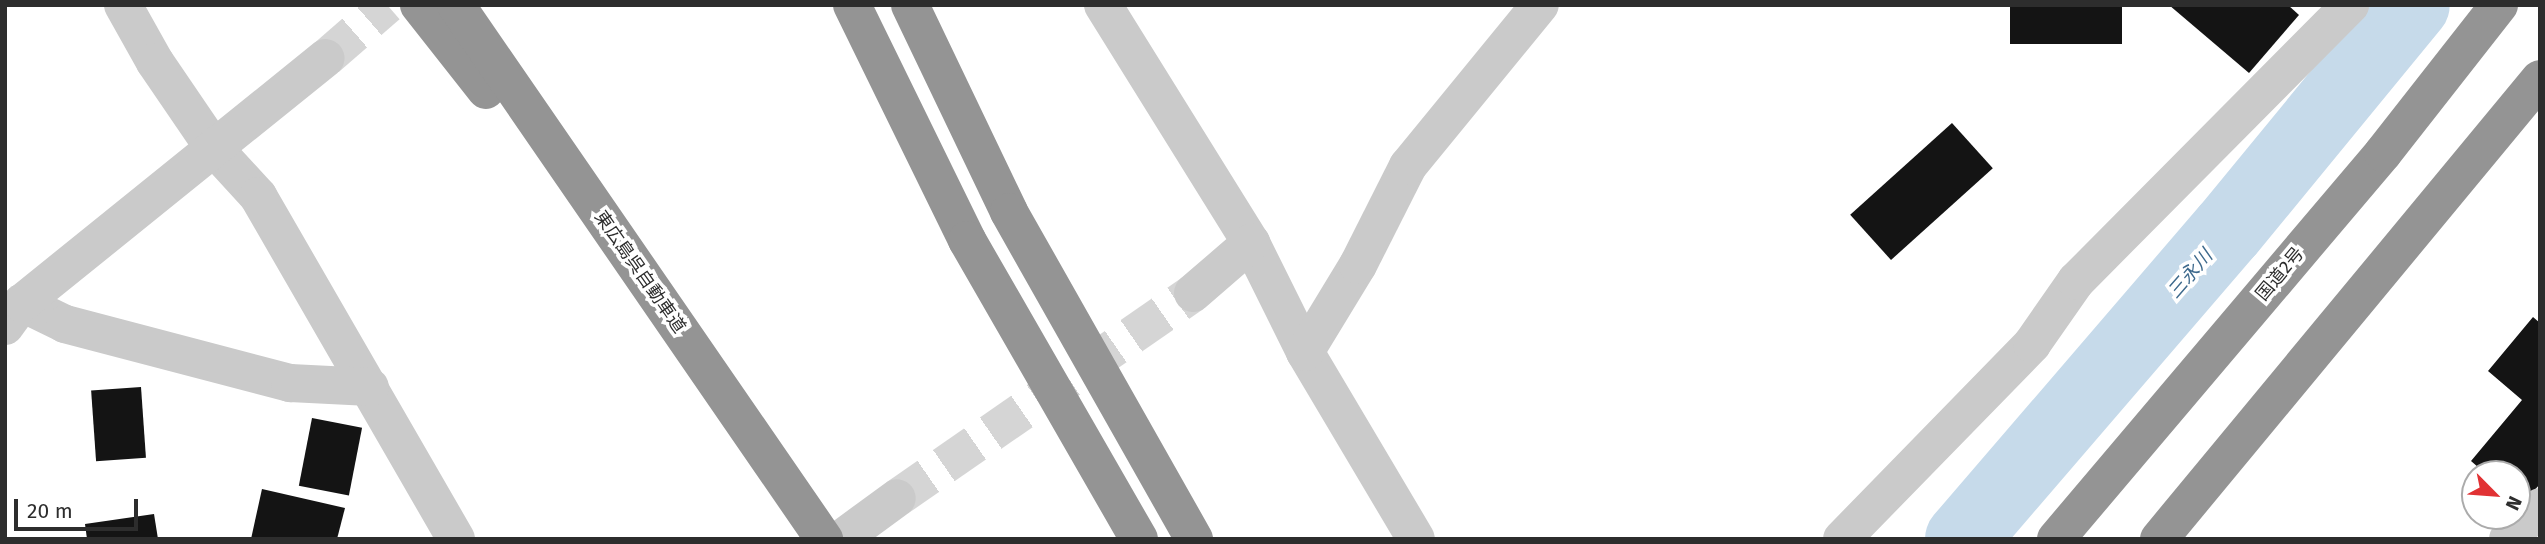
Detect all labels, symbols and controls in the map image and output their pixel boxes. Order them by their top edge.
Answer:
street label: 東広島呉自動車道 [590,207,690,337]
street label: 国道2号 [2252,243,2308,305]
water label: 三永川 [2163,245,2217,303]
north arrow [2461,460,2531,530]
scale bar [18,484,142,528]
text: N [2501,493,2527,514]
text: 20 m [27,498,73,524]

